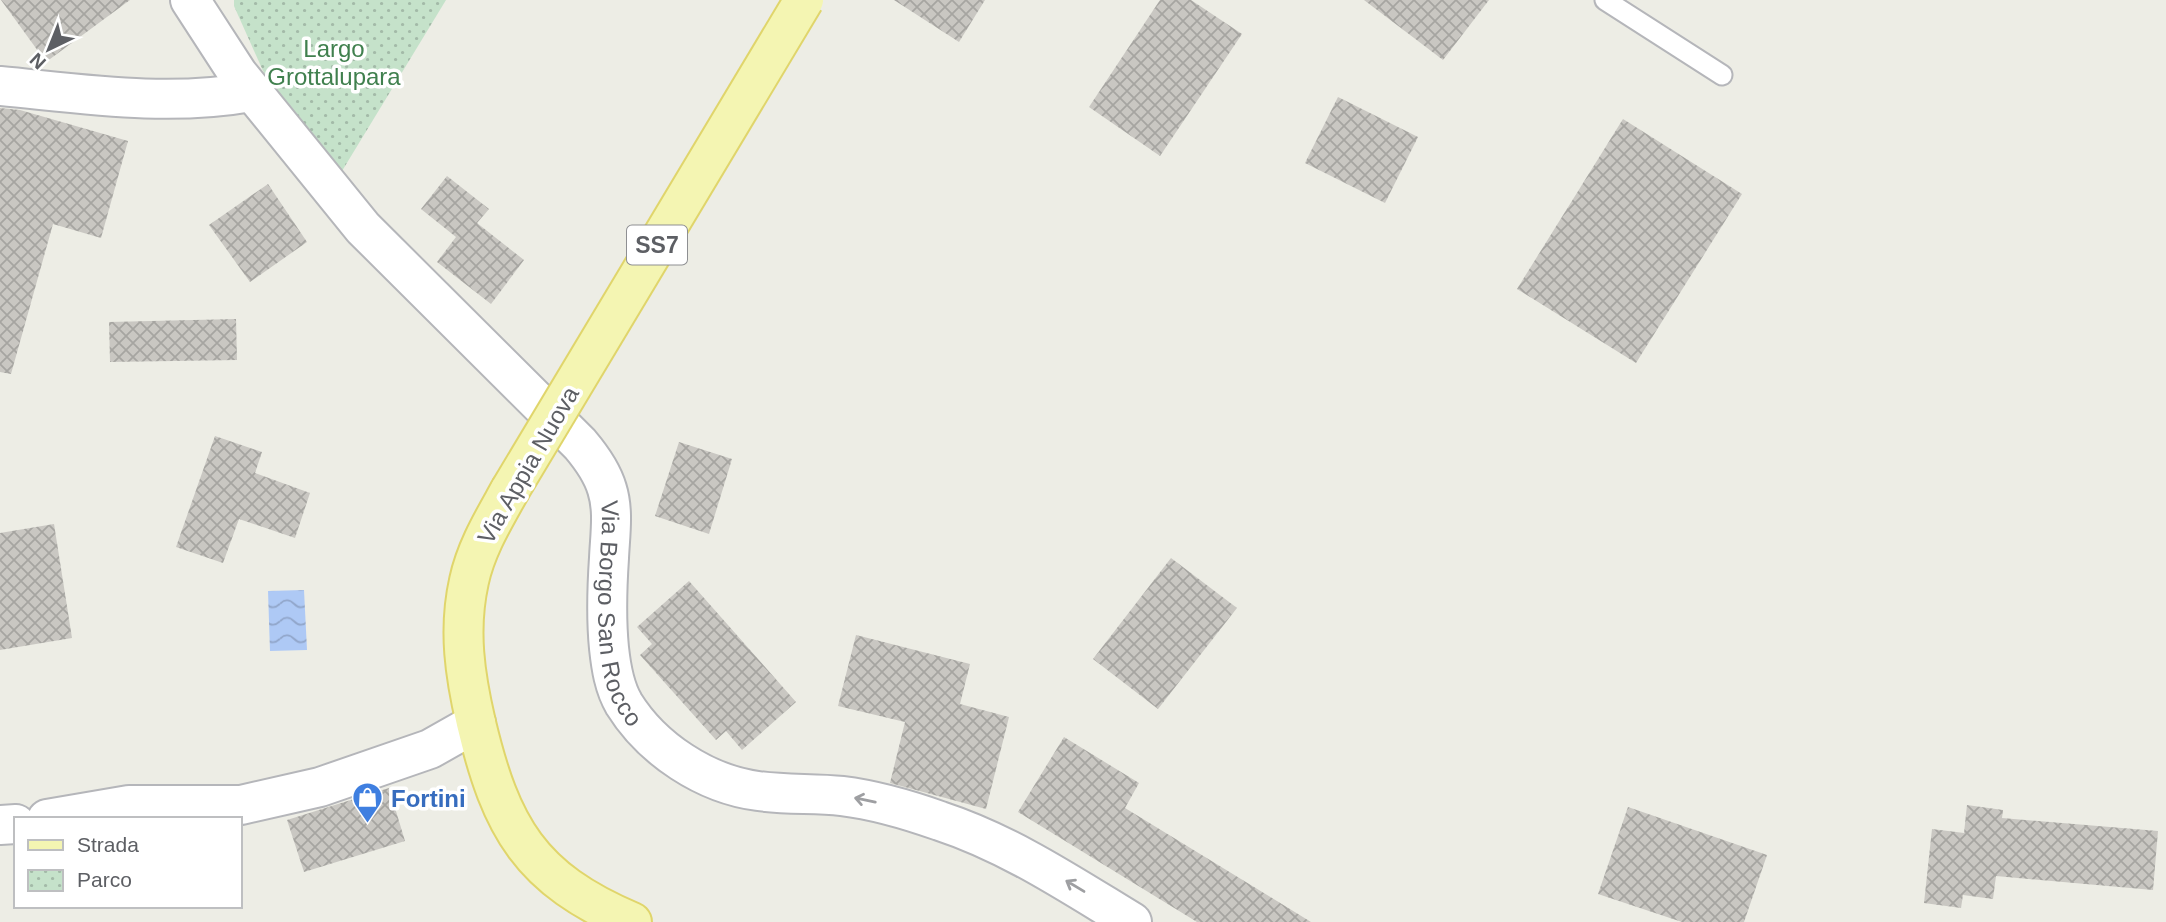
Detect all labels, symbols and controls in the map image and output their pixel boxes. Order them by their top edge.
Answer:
north arrow [14,14,84,84]
park label: Largo Grottalupara [267,35,401,90]
text: N [26,49,50,73]
road number: SS7 [627,226,687,264]
street label: Via Appia Nuova [472,381,584,548]
street label: Via Borgo San Rocco [594,499,648,731]
shop icon: Fortini [351,781,385,825]
place label: Fortini [391,785,466,812]
one-way arrow [854,793,877,807]
legend [14,817,242,908]
text: Strada [77,833,139,856]
text: Parco [77,868,132,891]
one-way arrow [1065,878,1085,892]

